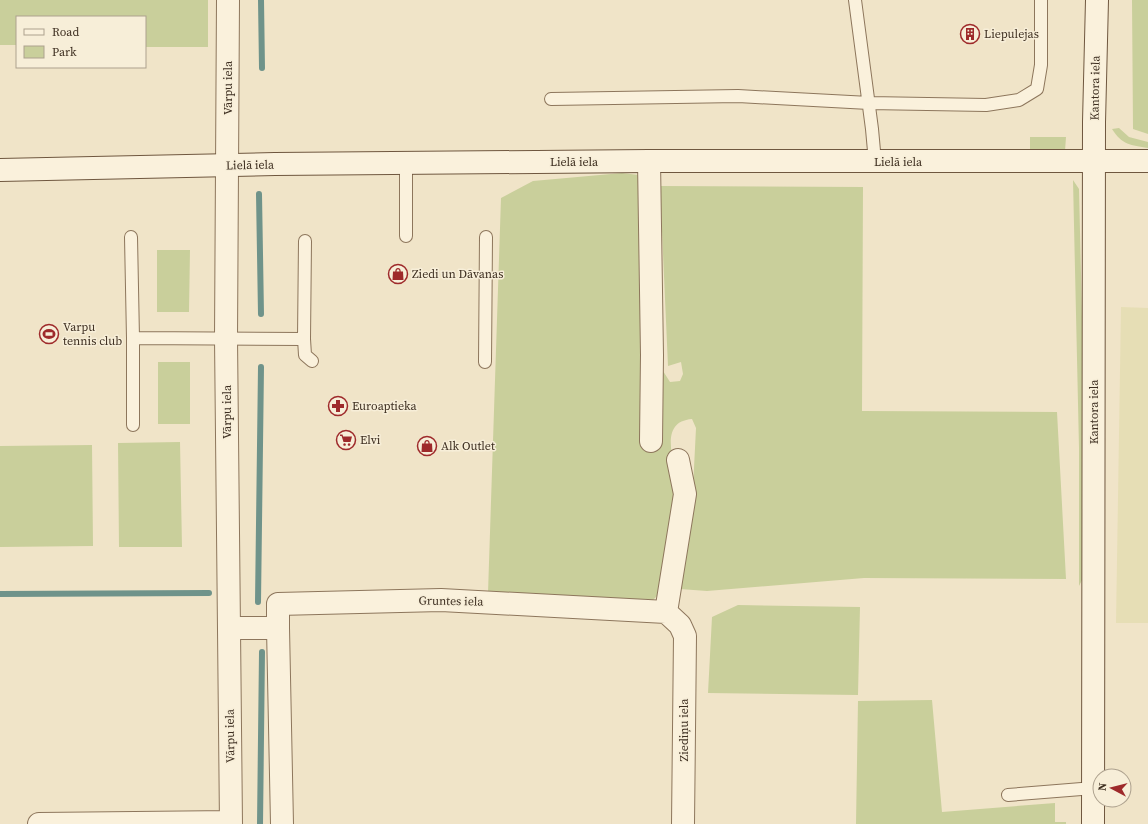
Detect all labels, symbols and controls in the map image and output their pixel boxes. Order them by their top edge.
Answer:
legend [16,16,146,68]
building icon: Liepulejas [959,23,981,45]
text: Road [52,24,79,40]
place label: Liepulejas [984,26,1039,42]
text: Park [52,44,77,60]
street label: Kantora iela [1086,55,1104,120]
street label: Vārpu iela [220,60,236,115]
street label: Lielā iela [550,154,599,170]
street label: Lielā iela [874,154,923,170]
street label: Lielā iela [226,157,275,173]
shop icon: Ziedi un Dāvanas [387,263,409,285]
place label: Ziedi un Dāvanas [412,266,503,282]
place label: Varpu tennis club [63,319,122,349]
sports icon: Varpu tennis club [38,323,60,345]
street label: Kantora iela [1086,379,1102,444]
street label: Vārpu iela [219,384,235,439]
pharmacy icon: Euroaptieka [327,395,349,417]
place label: Euroaptieka [352,398,417,414]
supermarket icon: Elvi [335,429,357,451]
place label: Elvi [360,432,381,448]
shop icon: Alk Outlet [416,435,438,457]
place label: Alk Outlet [441,438,495,454]
street label: Gruntes iela [419,592,484,610]
street label: Ziediņu iela [676,698,692,761]
street label: Vārpu iela [222,708,238,763]
north arrow [1092,768,1132,808]
text: N [1095,782,1111,792]

